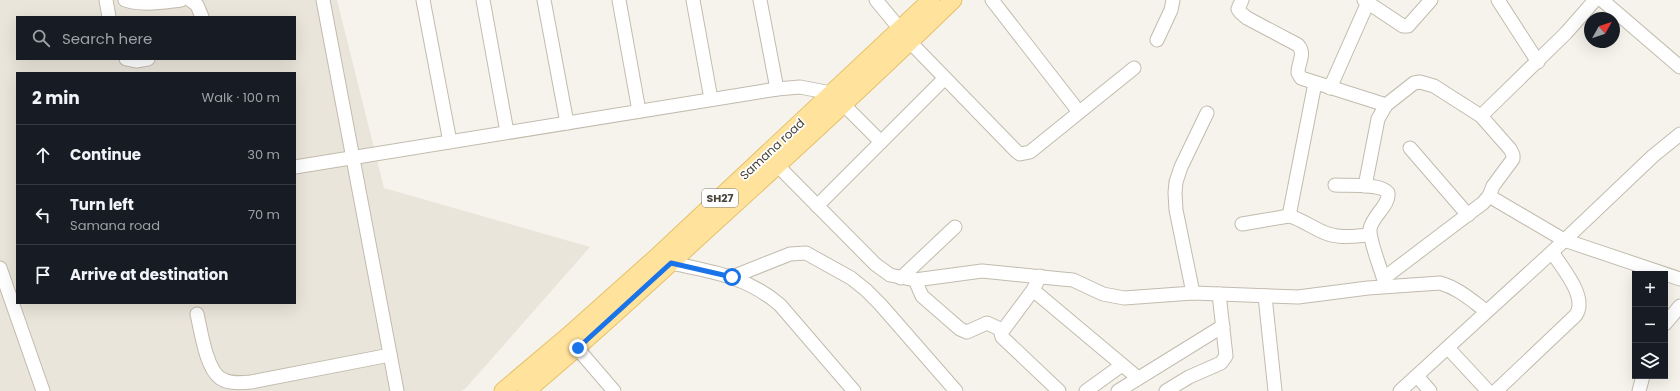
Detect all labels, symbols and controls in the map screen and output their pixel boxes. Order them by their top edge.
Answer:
north arrow [1584,12,1620,48]
search box [16,16,296,60]
icon: search [30,27,52,49]
text: Search here [62,28,152,49]
text: 2 min [32,86,80,110]
text: Walk · 100 m [202,88,280,107]
street label: Samana road [736,114,808,184]
icon: ahead [32,144,54,166]
text: Continue [70,144,141,165]
text: 30 m [247,145,280,164]
road number: SH27 [702,189,738,207]
text: Turn left [70,194,134,215]
icon: left [32,204,54,226]
text: 70 m [248,205,280,224]
text: Samana road [70,216,160,235]
icon: arrive [32,264,54,286]
text: Arrive at destination [70,264,228,285]
route start [723,268,741,286]
map controls [1632,271,1668,379]
button: + [1632,271,1668,307]
button: − [1632,307,1668,343]
route end [569,339,587,357]
button: layers [1632,343,1668,379]

